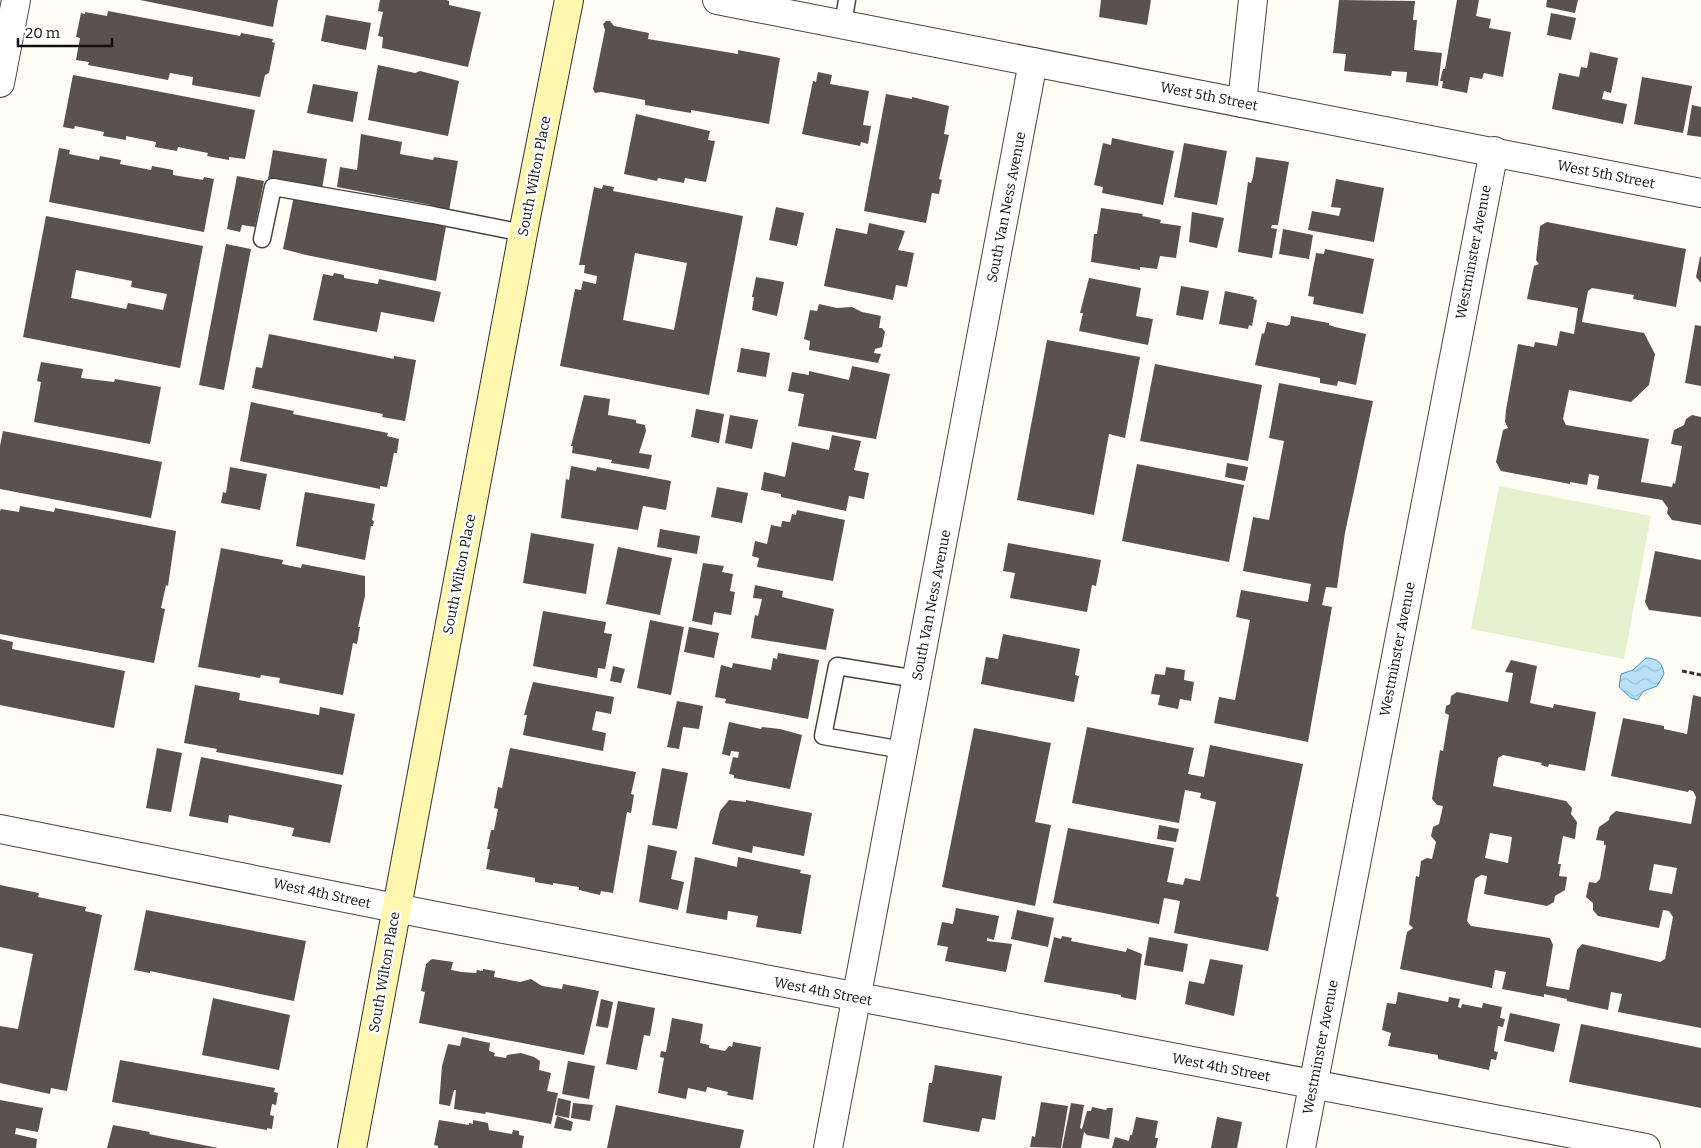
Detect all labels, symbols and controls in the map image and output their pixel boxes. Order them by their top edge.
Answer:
scale bar [18,15,111,47]
text: 20 m [25,24,61,42]
street label: West 5th Street [1159,79,1259,114]
street label: South Wilton Place [514,115,554,238]
street label: South Van Ness Avenue [984,130,1029,284]
street label: West 5th Street [1556,157,1656,192]
street label: Westminster Avenue [1452,183,1495,321]
street label: South Wilton Place [439,513,479,636]
street label: South Van Ness Avenue [909,528,954,682]
street label: Westminster Avenue [1376,580,1419,718]
street label: West 4th Street [271,875,372,912]
street label: South Wilton Place [366,910,403,1034]
street label: West 4th Street [772,974,873,1009]
street label: Westminster Avenue [1299,978,1342,1116]
street label: West 4th Street [1170,1050,1271,1085]

